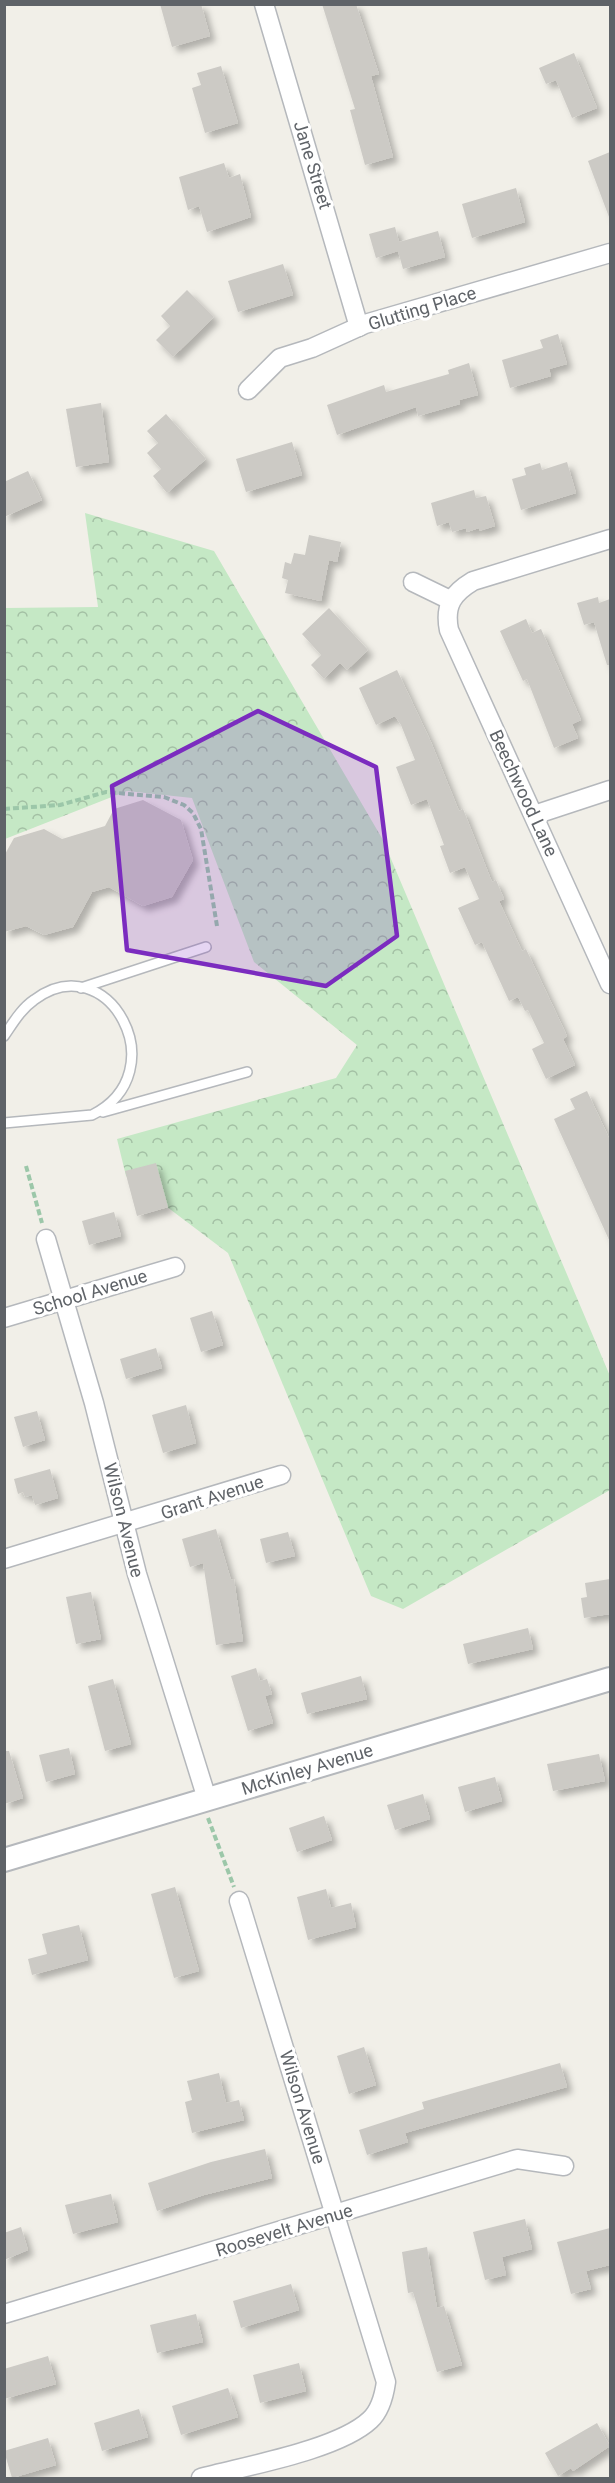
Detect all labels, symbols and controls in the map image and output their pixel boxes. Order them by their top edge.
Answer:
street label: Jane Street [290,118,336,212]
street label: Glutting Place [366,282,478,334]
street label: Beechwood Lane [485,726,563,860]
street label: School Avenue [30,1265,150,1319]
street label: Wilson Avenue [100,1460,148,1580]
street label: Grant Avenue [158,1470,266,1524]
street label: McKinley Avenue [239,1739,375,1799]
street label: Wilson Avenue [276,2048,330,2166]
street label: Roosevelt Avenue [213,2199,355,2261]

